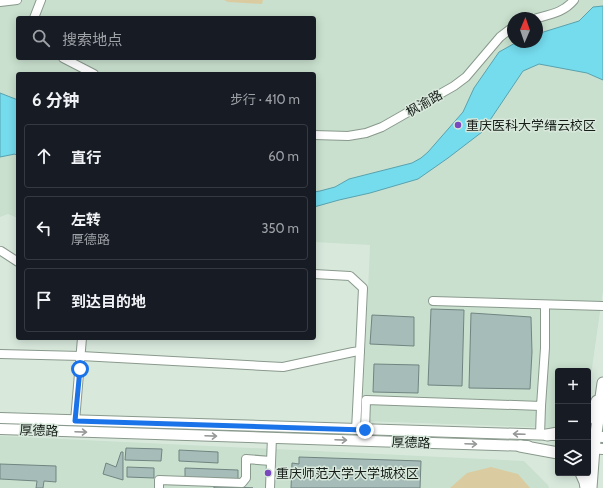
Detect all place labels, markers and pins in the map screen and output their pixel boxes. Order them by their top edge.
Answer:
place label: 重庆医科大学缙云校区 [466,117,596,133]
marker: 重庆医科大学缙云校区 [453,120,463,130]
place label: 重庆师范大学大学城校区 [276,465,419,481]
marker: 重庆师范大学大学城校区 [263,468,273,478]

